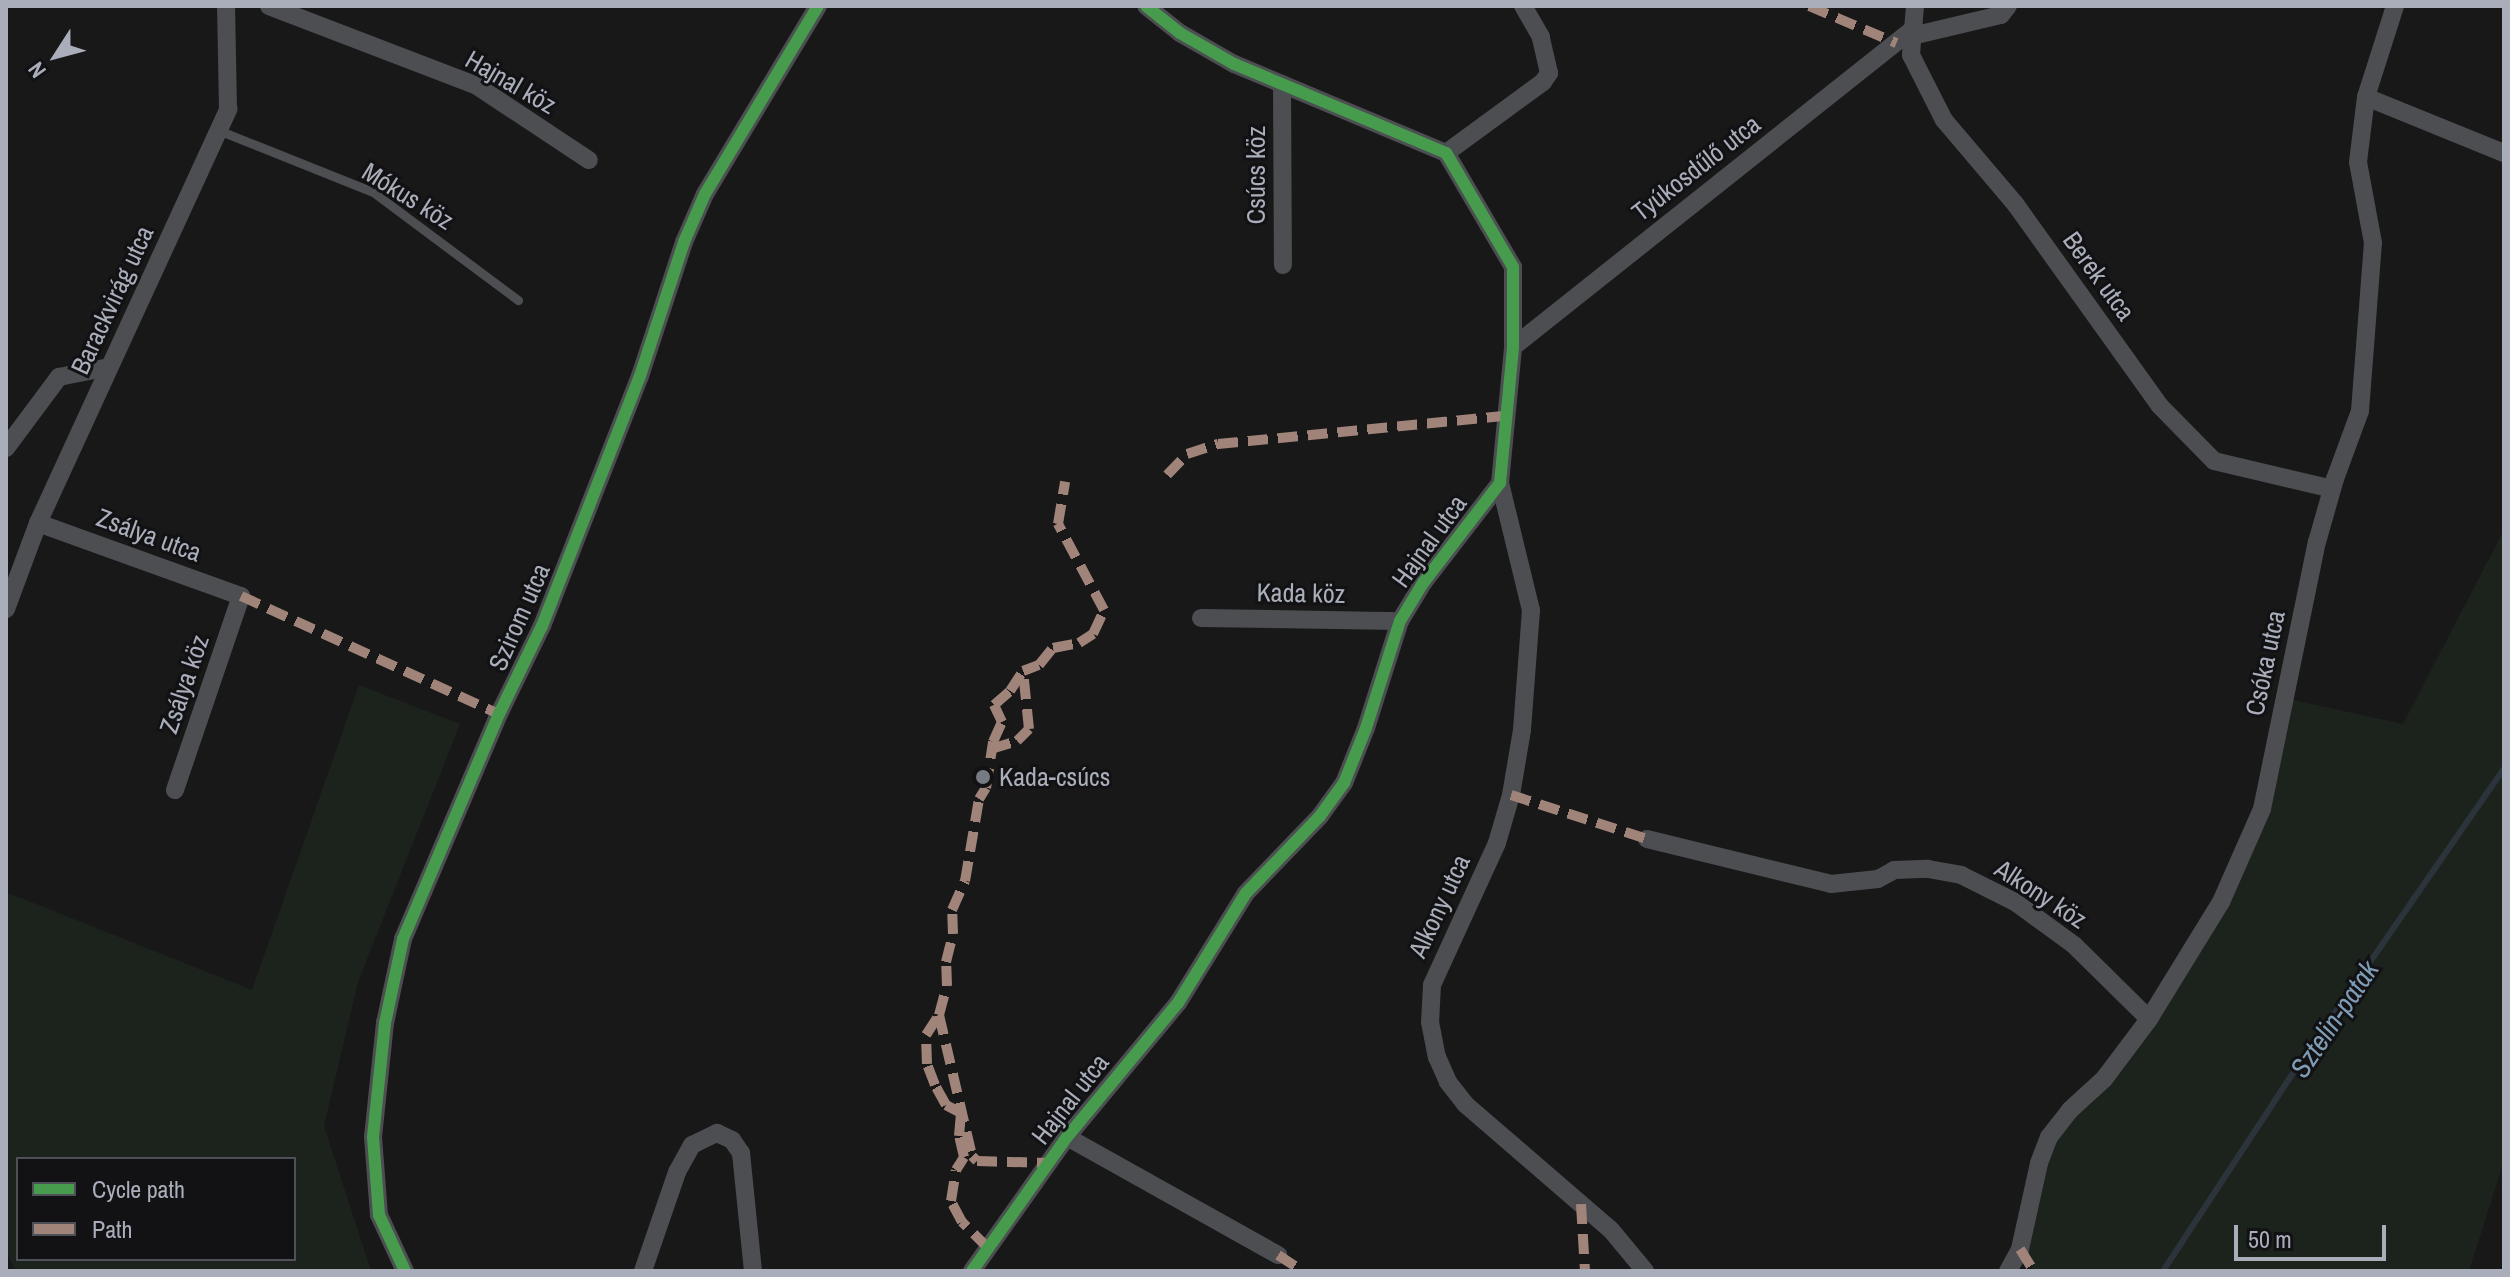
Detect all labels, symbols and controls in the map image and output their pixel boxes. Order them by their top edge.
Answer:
north arrow [16,16,96,96]
street label: Hajnal köz [460,44,562,120]
text: N [21,56,53,84]
street label: Tyúkosdűlő utca [1626,108,1766,228]
street label: Csúcs köz [1240,126,1272,224]
street label: Mókus köz [357,156,459,236]
street label: Barackvirág utca [64,221,160,379]
street label: Berek utca [2056,226,2142,326]
street label: Hajnal utca [1385,489,1473,593]
street label: Zsálya utca [92,502,206,568]
street label: Szirom utca [482,559,556,675]
street label: Kada köz [1256,577,1346,609]
street label: Csóka utca [2239,608,2291,718]
street label: Zsálya köz [153,631,215,737]
place label: Kada-csúcs [999,761,1110,793]
marker: Kada-csúcs [974,768,992,786]
street label: Alkony utca [1402,849,1476,963]
street label: Alkony köz [1989,853,2093,935]
water label: Sztelin-patak [2283,954,2385,1084]
street label: Hajnal utca [1025,1047,1115,1151]
legend [16,1157,296,1261]
text: Cycle path [92,1173,185,1205]
scale bar [2238,1209,2390,1259]
text: Path [92,1213,133,1245]
text: 50 m [2248,1223,2292,1255]

